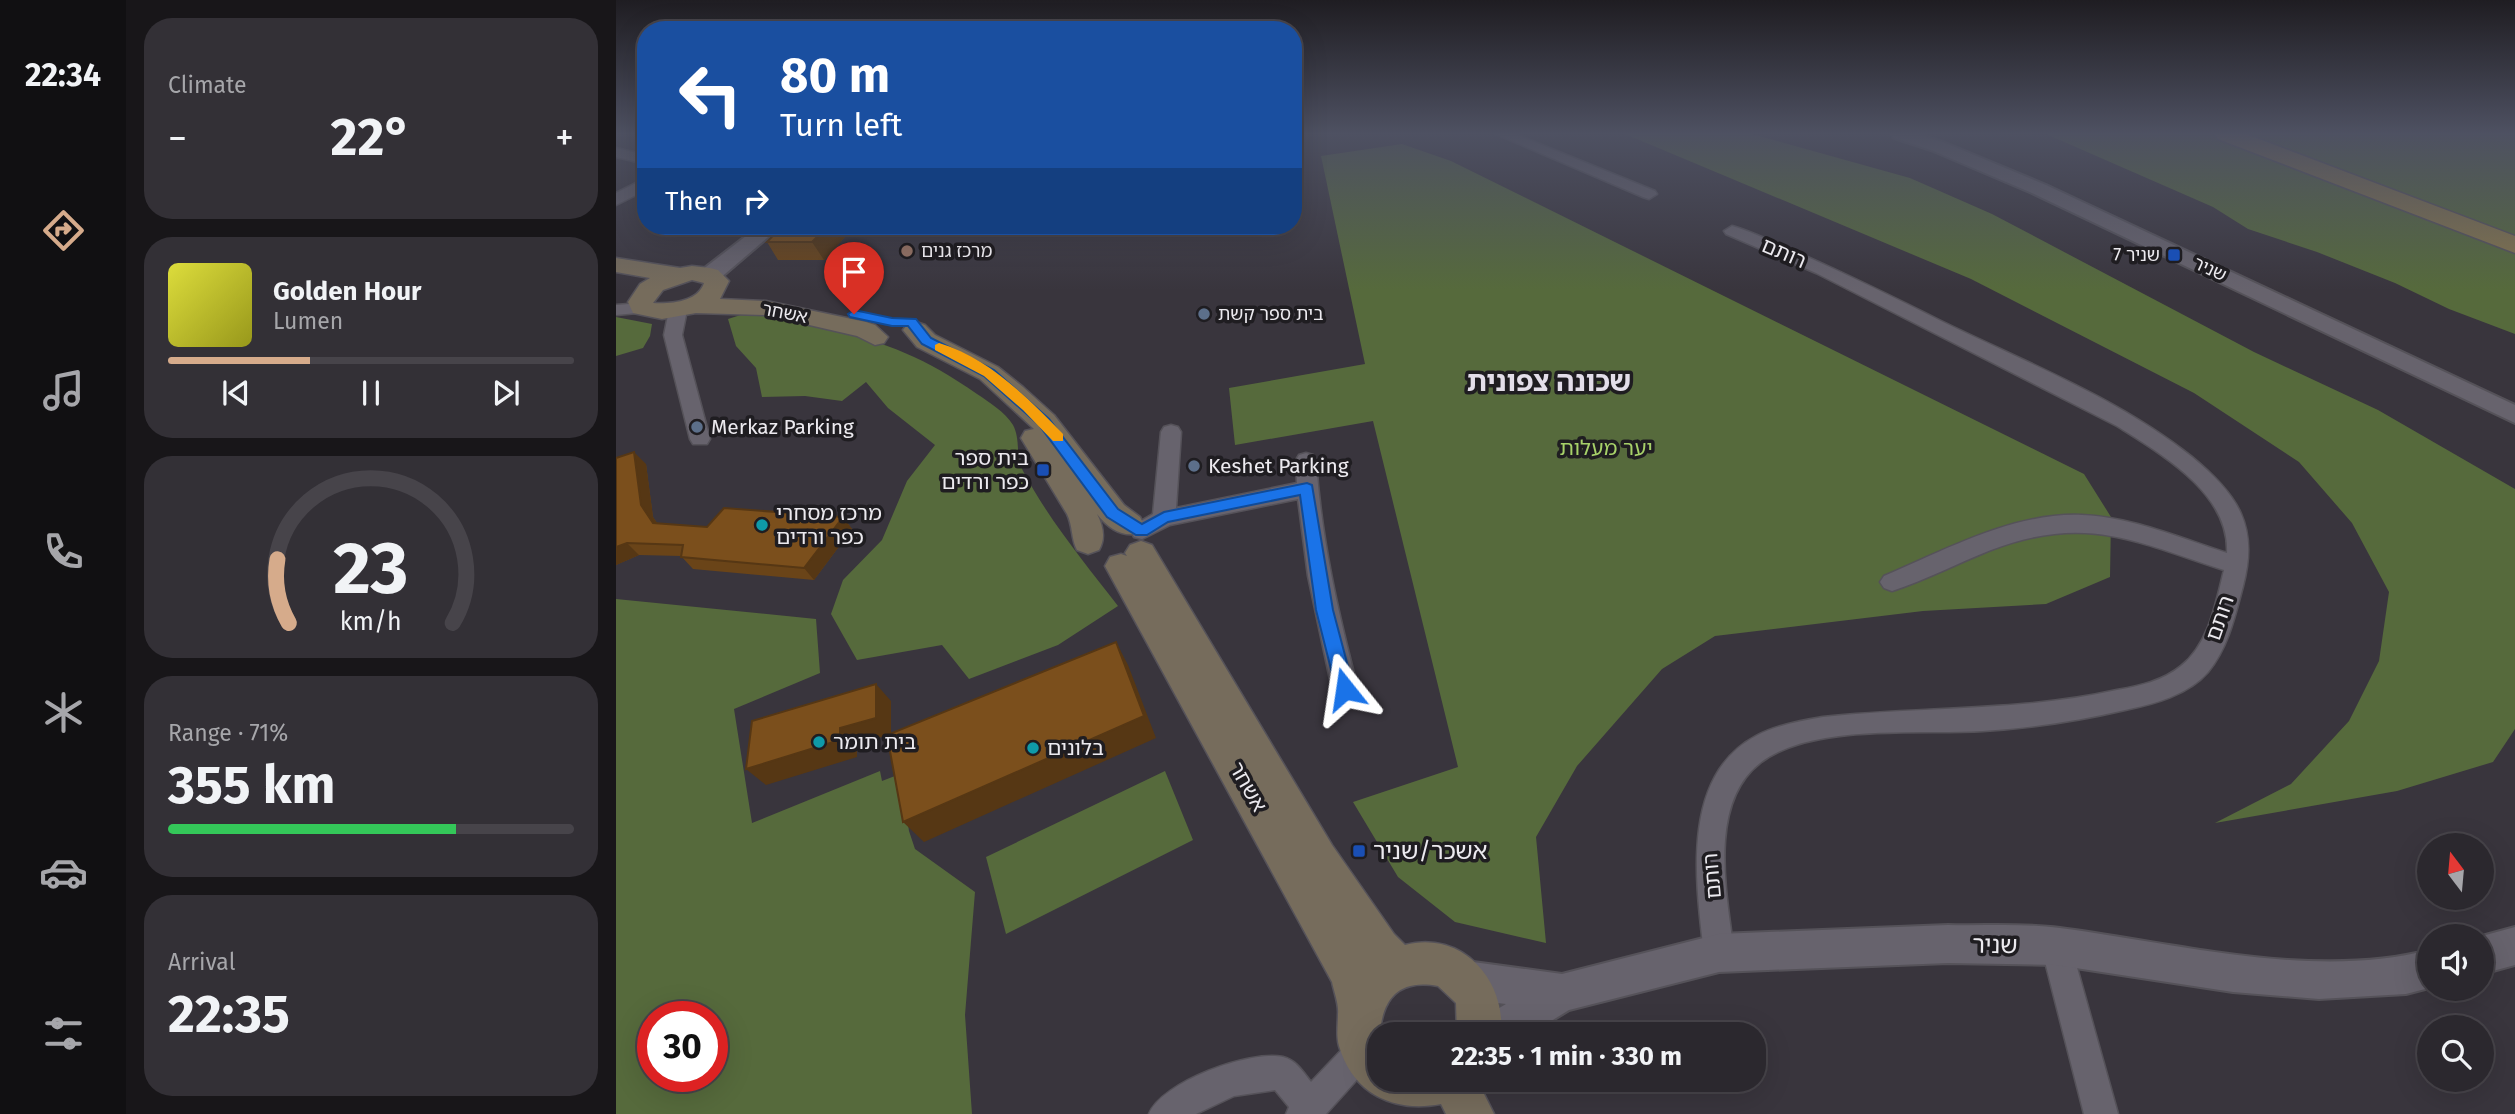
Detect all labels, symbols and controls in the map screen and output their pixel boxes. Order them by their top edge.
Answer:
text: 80 m [780,46,890,105]
icon: left [665,49,756,140]
text: 22:34 [25,56,101,94]
text: Climate [168,71,247,99]
text: 22° [331,106,411,169]
text: Turn left [780,106,902,144]
text: − [168,115,187,161]
text: + [555,115,574,161]
icon: right [737,182,775,220]
text: Then [665,186,723,217]
icon: directions [39,206,88,255]
street label: רותם [1758,232,1810,274]
place label: מרכז גנים [921,240,992,262]
pin [824,242,884,314]
marker: מרכז גנים [899,243,915,259]
place label: שניר 7 [2113,244,2160,266]
marker: שניר 7 [2166,247,2182,263]
street label: שניר [2190,252,2230,286]
icon: arrive [835,253,873,291]
text: Golden Hour [273,276,421,307]
street label: אשחר [761,298,809,328]
place label: בית ספר קשת [1218,303,1323,325]
marker: בית ספר קשת [1196,306,1212,322]
text: Lumen [273,307,343,335]
district label: שכונה צפונית [1467,365,1631,398]
icon: music [39,366,88,415]
icon: previous [217,374,255,412]
icon: pause [352,374,390,412]
icon: next [487,374,525,412]
place label: Merkaz Parking [711,414,854,440]
marker: Merkaz Parking [689,419,705,435]
park label: יער מעלות [1559,435,1653,461]
place label: בית ספר כפר ורדים [941,445,1029,495]
place label: Keshet Parking [1208,453,1349,479]
marker: Keshet Parking [1186,458,1202,474]
marker: בית ספר כפר ורדים [1035,462,1051,478]
place label: מרכז מסחרי כפר ורדים [776,500,882,550]
marker: מרכז מסחרי כפר ורדים [754,517,770,533]
text: 23 [333,525,409,612]
icon: phone [39,527,88,576]
street label: רותם [2200,592,2240,644]
text: km/h [340,607,402,637]
position arrow [1308,652,1382,726]
icon: climate [39,688,88,737]
text: Range · 71% [168,719,288,747]
place label: בית תומר [833,729,916,755]
marker: בית תומר [811,734,827,750]
place label: בלונים [1047,735,1104,761]
marker: בלונים [1025,740,1041,756]
text: 355 km [168,754,336,817]
street label: אשחר [1223,758,1273,816]
north arrow [2417,833,2494,910]
map controls [2417,833,2494,1092]
place label: אשכר/שניר [1373,837,1487,865]
marker: אשכר/שניר [1351,843,1367,859]
icon: car [39,848,88,897]
street label: רותם [1697,852,1727,900]
button: sound [2417,924,2494,1001]
street label: שניר [1972,931,2018,959]
text: Arrival [168,948,235,976]
text: 22:35 [168,983,290,1046]
speed limit sign: 30 [637,1001,728,1092]
icon: filters [39,1009,88,1058]
button: search [2417,1015,2494,1092]
text: 22:35 · 1 min · 330 m [1451,1041,1682,1072]

